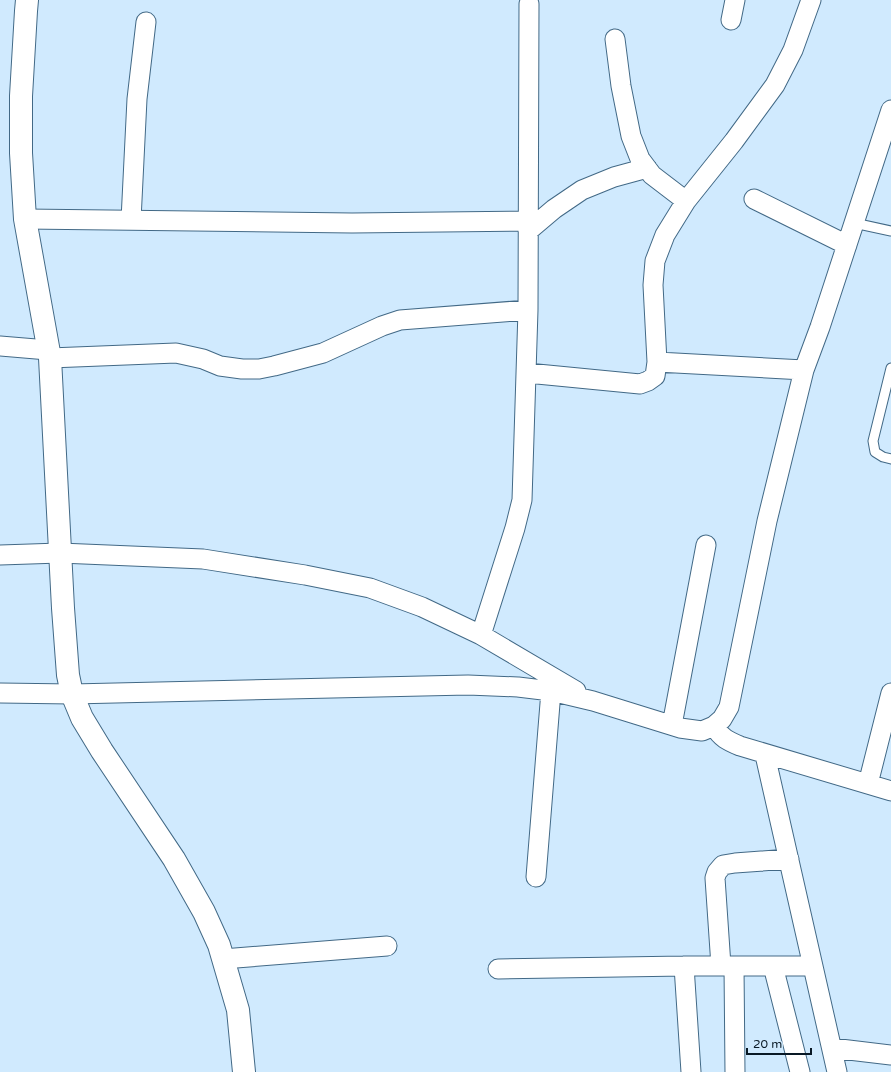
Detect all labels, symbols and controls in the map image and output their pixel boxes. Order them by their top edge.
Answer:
scale bar [747,1030,811,1056]
text: 20 m [753,1037,782,1051]

